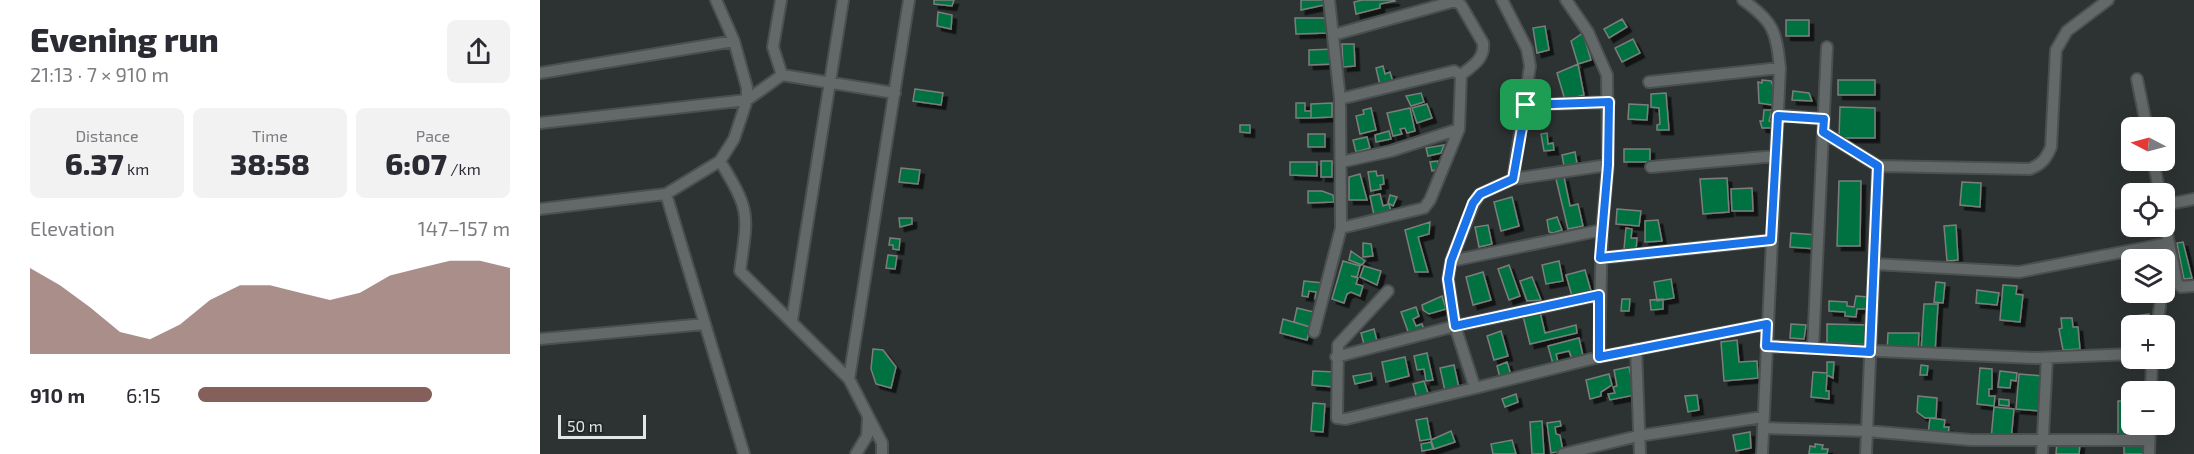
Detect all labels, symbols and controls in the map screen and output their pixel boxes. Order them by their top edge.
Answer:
text: Evening run [30,19,219,59]
button: share [447,20,510,83]
text: 21:13 · 7 × 910 m [30,62,169,86]
pin [1500,79,1551,130]
icon: arrive [1509,88,1542,121]
north arrow [2121,117,2175,171]
map controls [2121,117,2175,435]
text: Distance [75,126,139,145]
text: Time [252,126,288,145]
text: Pace [416,126,450,145]
text: 6.37 [65,145,124,181]
text: 38:58 [230,145,310,181]
text: 6:07 [385,145,447,181]
text: km [124,159,149,178]
text: /km [447,159,481,178]
button: locate [2121,183,2175,237]
text: Elevation [30,216,115,240]
text: 147–157 m [418,216,510,240]
button: layers [2121,249,2175,303]
button: + [2121,315,2175,369]
button: − [2121,381,2175,435]
text: 910 m [30,383,85,407]
text: 6:15 [126,383,161,407]
scale bar [558,412,646,440]
text: 50 m [567,416,603,435]

